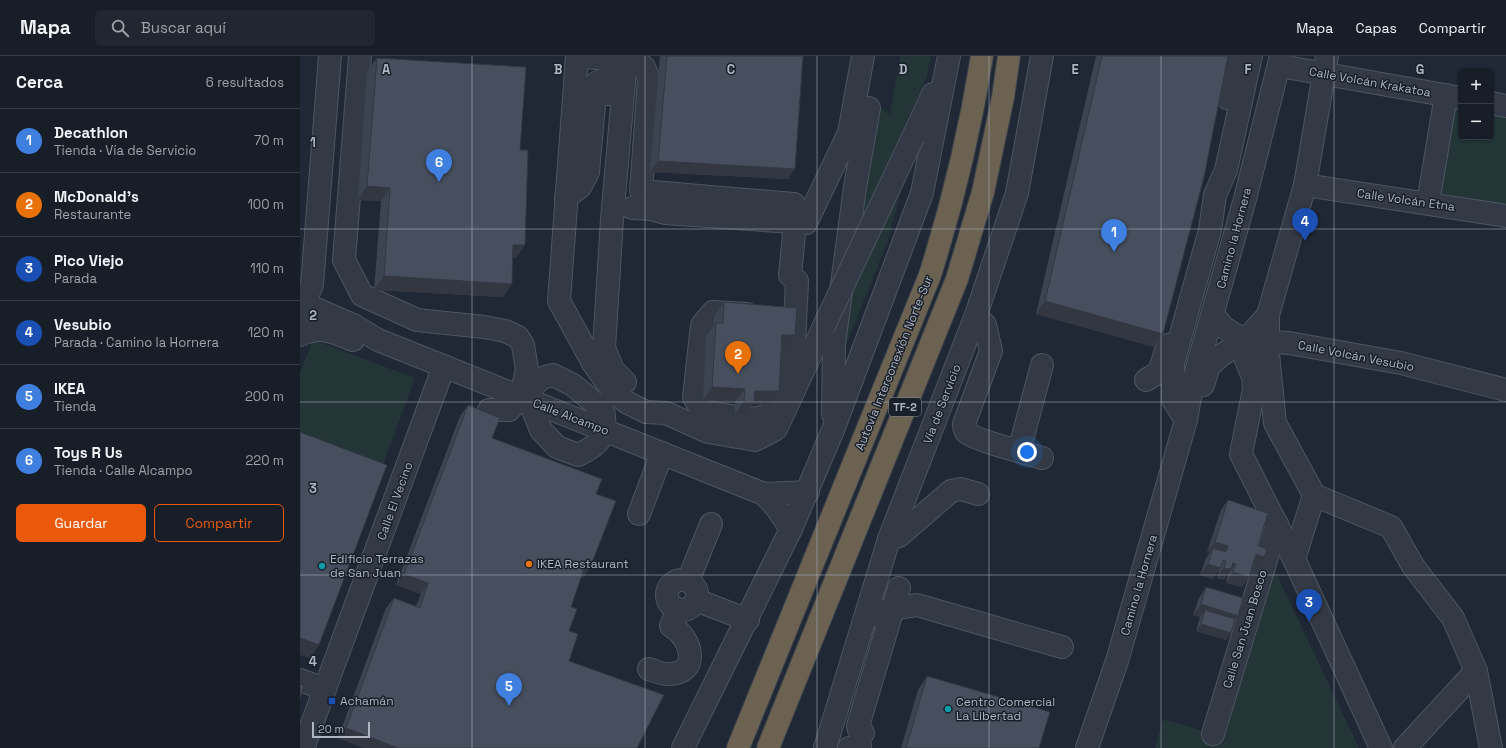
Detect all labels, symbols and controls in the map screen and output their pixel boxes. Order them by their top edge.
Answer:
search box [95,10,375,46]
text: Mapa [20,15,71,40]
icon: search [109,17,131,39]
text: Buscar aquí [141,18,226,37]
text: Mapa [1296,19,1333,37]
text: Capas [1355,19,1397,37]
text: Compartir [1419,19,1486,37]
text: A [382,61,391,78]
text: B [554,61,563,78]
text: C [727,61,735,78]
text: D [899,61,908,78]
text: E [1071,61,1079,78]
text: F [1245,61,1252,78]
text: G [1416,61,1424,78]
street label: Calle Volcán Krakatoa [1308,63,1432,101]
map controls [1458,68,1494,140]
button: + [1458,68,1494,104]
text: Cerca [16,71,63,93]
text: 6 resultados [206,74,284,91]
button: − [1458,104,1494,140]
text: Decathlon [54,123,128,142]
text: 1 [26,132,32,149]
text: 70 m [254,132,284,149]
text: 1 [310,134,316,151]
text: Tienda · Vía de Servicio [54,142,196,159]
pin: 6 [426,149,452,182]
street label: Calle Volcán Etna [1356,185,1456,215]
street label: Camino la Hornera [1213,186,1255,290]
text: McDonald's [54,187,139,206]
text: 2 [25,196,33,213]
text: 100 m [247,196,284,213]
text: Restaurante [54,206,131,223]
pin: 4 [1292,208,1318,241]
pin: 1 [1101,219,1127,252]
text: Pico Viejo [54,251,124,270]
text: 3 [25,260,33,277]
text: 110 m [250,260,284,277]
text: Parada [54,270,97,287]
street label: Autovía Interconexión Norte-Sur [852,273,937,453]
text: 2 [309,307,317,324]
text: Vesubio [54,315,111,334]
text: 4 [25,324,33,341]
text: 120 m [248,324,284,341]
text: Parada · Camino la Hornera [54,334,219,351]
street label: Calle Volcán Vesubio [1297,337,1415,375]
pin: 2 [725,341,751,374]
street label: Vía de Servicio [919,362,965,446]
text: IKEA [54,379,85,398]
text: 5 [25,388,33,405]
text: 200 m [245,388,284,405]
street label: Calle Alcampo [531,395,611,439]
text: Tienda [54,398,96,415]
road number: TF-2 [889,398,921,416]
your location [1017,442,1037,462]
text: Toys R Us [54,443,123,462]
text: 6 [25,452,33,469]
text: 220 m [245,452,284,469]
street label: Calle El Vecino [373,460,417,542]
text: Tienda · Calle Alcampo [54,462,193,479]
text: 3 [309,480,317,497]
button: Guardar [16,504,146,542]
button: Compartir [154,504,284,542]
street label: Camino la Hornera [1117,533,1161,637]
place label: Edificio Terrazas de San Juan [330,551,424,581]
place label: IKEA Restaurant [537,556,629,572]
marker: IKEA Restaurant [524,559,534,569]
marker: Edificio Terrazas de San Juan [317,561,327,571]
street label: Calle San Juan Bosco [1219,568,1271,690]
pin: 3 [1296,589,1322,622]
text: 4 [309,653,317,670]
pin: 5 [496,673,522,706]
place label: Achamán [340,693,394,709]
place label: Centro Comercial La Libertad [956,694,1055,724]
marker: Achamán [327,696,337,706]
marker: Centro Comercial La Libertad [943,704,953,714]
scale bar [312,720,370,739]
text: 20 m [318,722,344,736]

